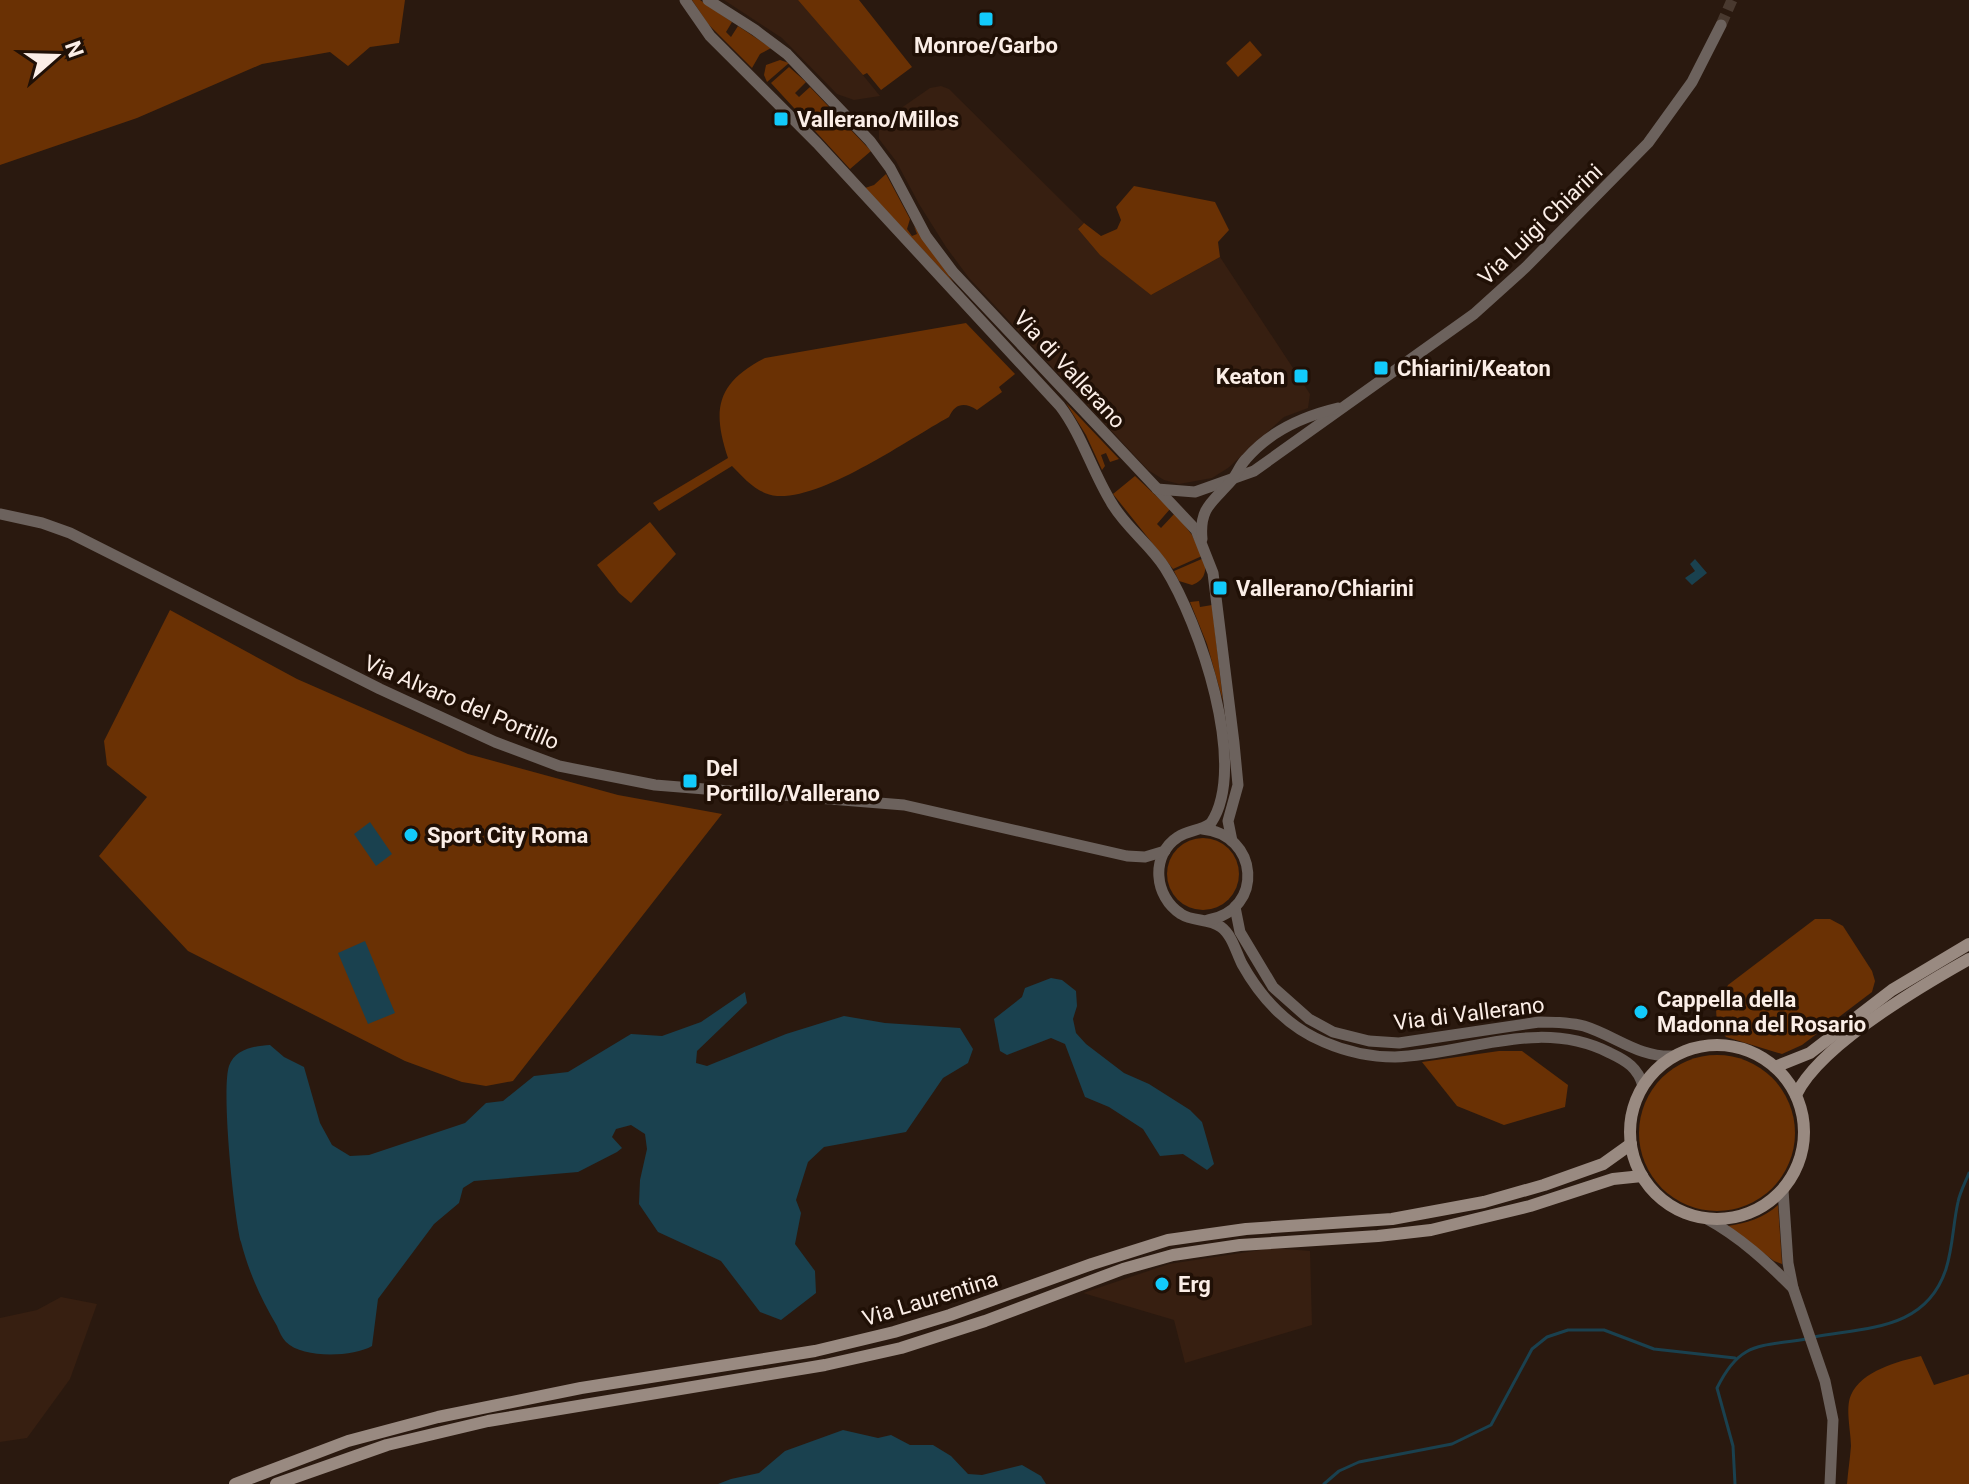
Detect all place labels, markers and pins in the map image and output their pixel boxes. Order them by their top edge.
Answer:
marker: Monroe/Garbo [977,10,995,28]
place label: Monroe/Garbo [914,33,1058,58]
place label: Vallerano/Millos [797,107,959,132]
marker: Vallerano/Millos [772,110,790,128]
place label: Chiarini/Keaton [1397,356,1551,381]
marker: Chiarini/Keaton [1372,359,1390,377]
place label: Keaton [1216,364,1285,389]
marker: Keaton [1292,367,1310,385]
place label: Vallerano/Chiarini [1236,576,1414,601]
marker: Vallerano/Chiarini [1211,579,1229,597]
place label: Del Portillo/Vallerano [706,756,880,806]
marker: Del Portillo/Vallerano [681,772,699,790]
place label: Sport City Roma [427,823,589,848]
marker: Sport City Roma [402,826,420,844]
place label: Cappella della Madonna del Rosario [1657,987,1866,1037]
marker: Cappella della Madonna del Rosario [1632,1003,1650,1021]
place label: Erg [1178,1272,1211,1297]
marker: Erg [1153,1275,1171,1293]

